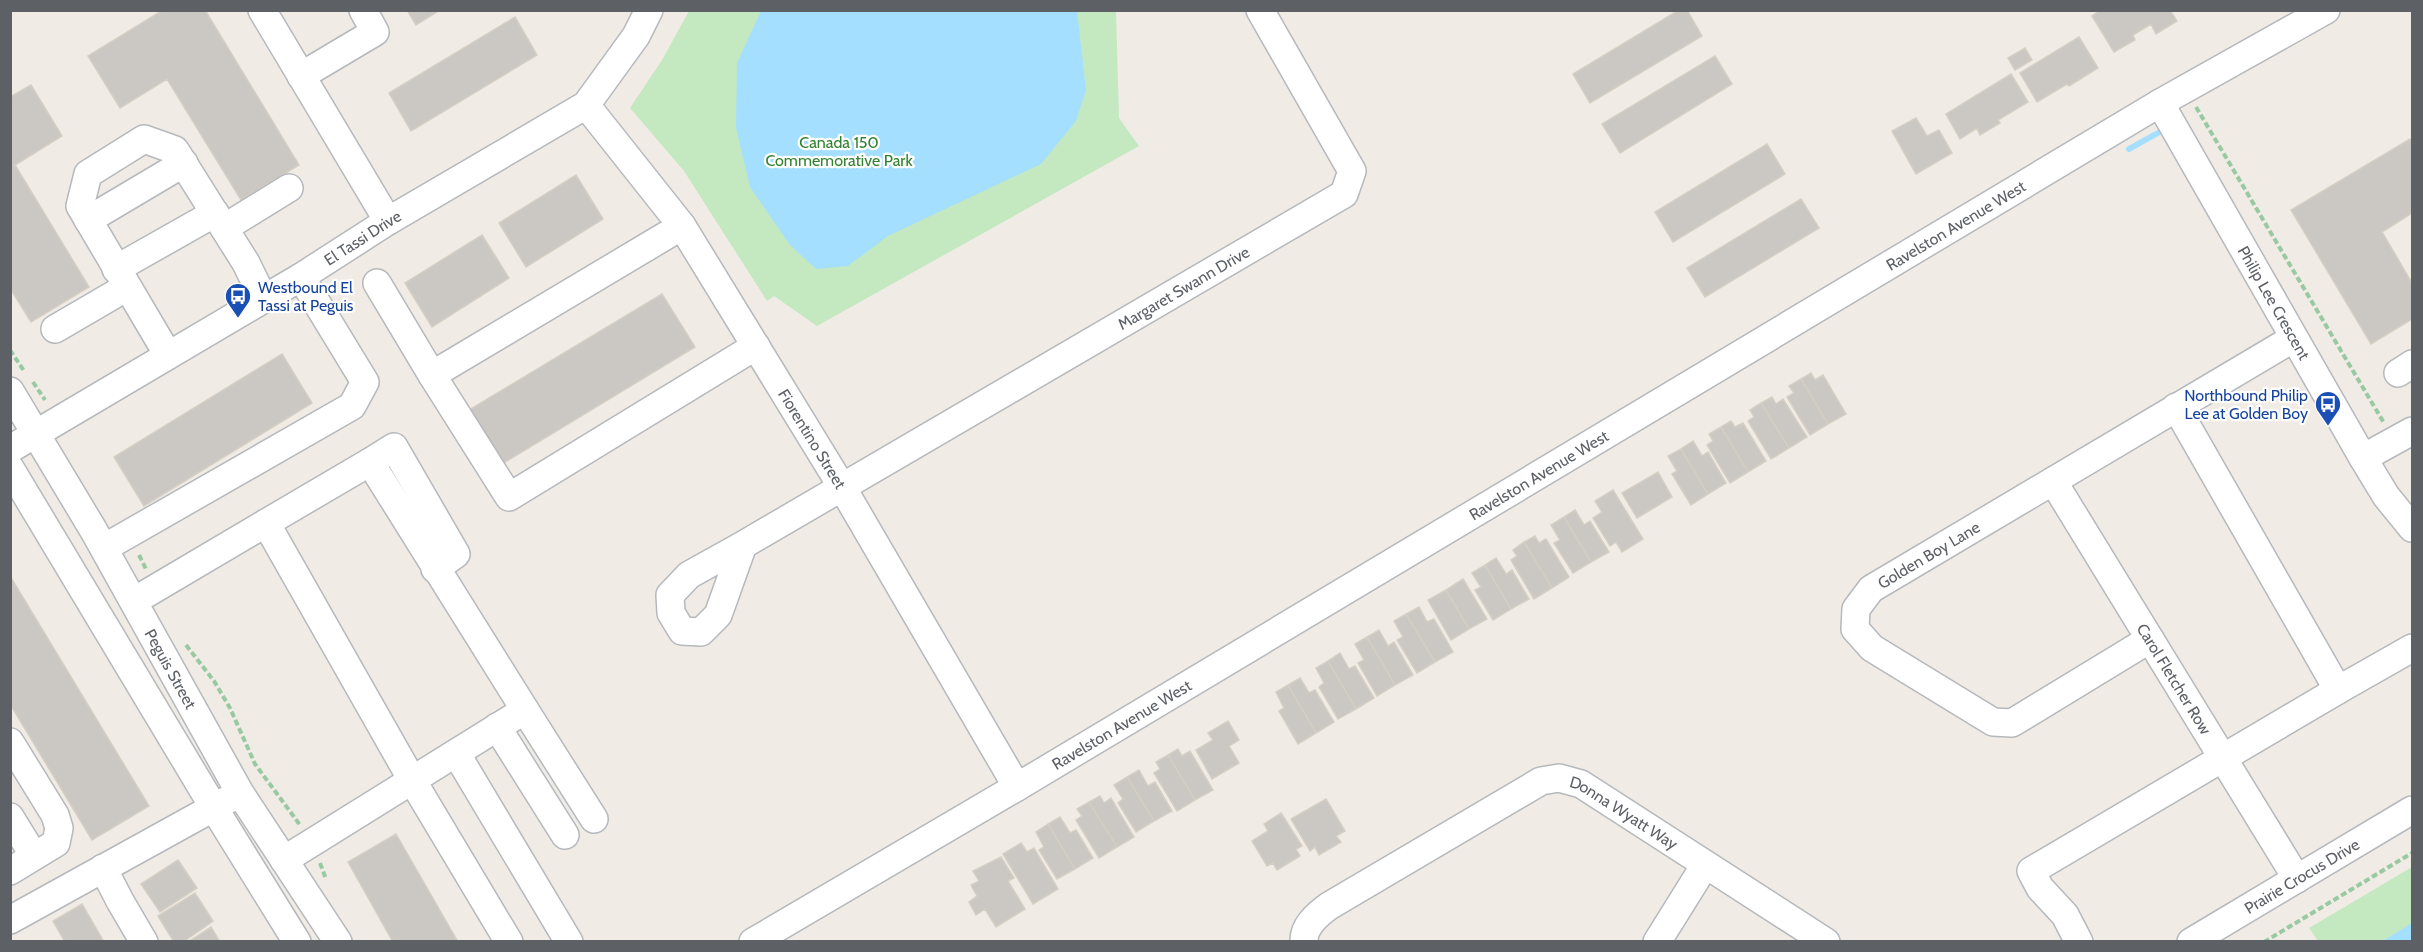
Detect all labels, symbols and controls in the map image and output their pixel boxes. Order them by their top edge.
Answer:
park label: Canada 150 Commemorative Park [765,133,913,170]
street label: Ravelston Avenue West [1883,176,2030,275]
street label: El Tassi Drive [321,206,405,270]
street label: Margaret Swann Drive [1115,242,1253,334]
street label: Philip Lee Crescent [2234,243,2314,364]
place label: Westbound El Tassi at Peguis [258,278,354,315]
bus stop icon: Westbound El Tassi at Peguis [223,281,253,319]
street label: Fiorentino Street [774,386,850,493]
place label: Northbound Philip Lee at Golden Boy [2184,386,2308,423]
bus stop icon: Northbound Philip Lee at Golden Boy [2313,389,2343,427]
street label: Ravelston Avenue West [1466,426,1613,524]
street label: Golden Boy Lane [1874,518,1983,593]
street label: Carol Fletcher Row [2133,620,2215,738]
street label: Peguis Street [141,626,200,713]
street label: Ravelston Avenue West [1049,676,1196,774]
street label: Donna Wyatt Way [1568,772,1681,854]
street label: Prairie Crocus Drive [2241,835,2363,918]

